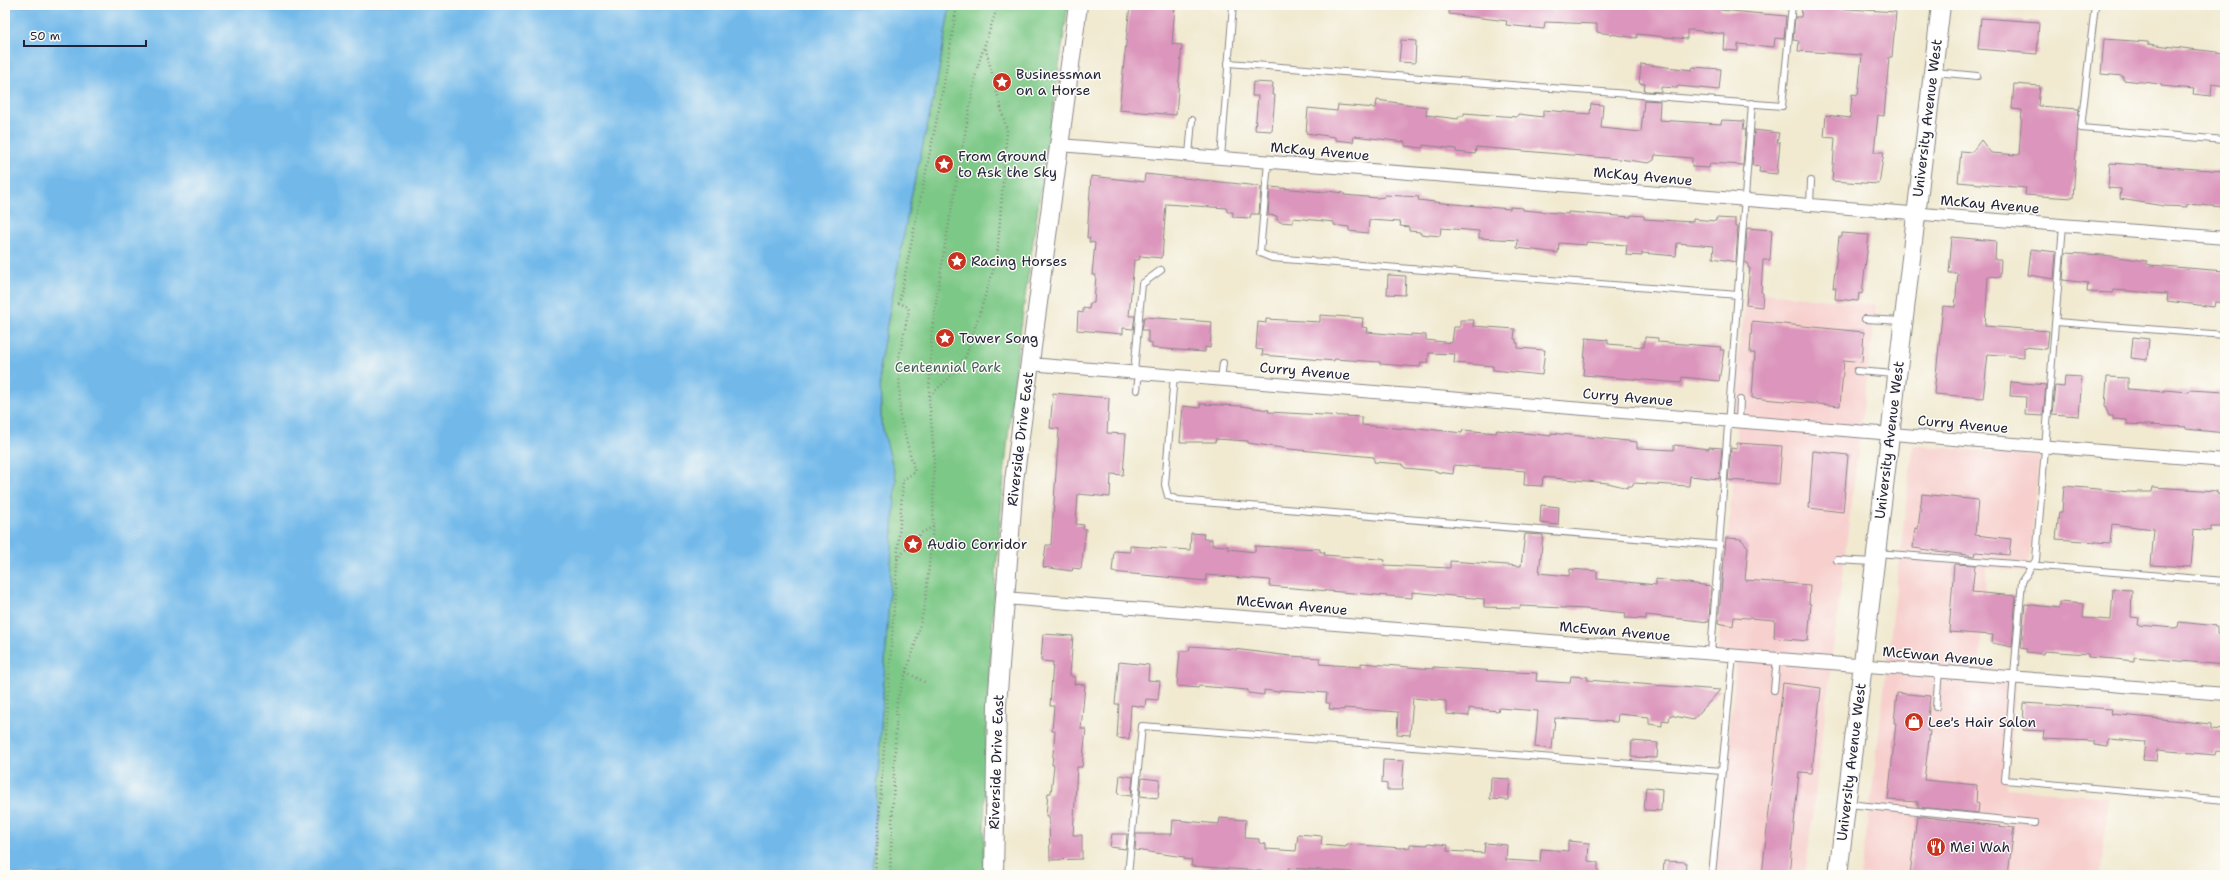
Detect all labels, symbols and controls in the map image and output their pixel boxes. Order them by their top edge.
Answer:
scale bar [24,22,146,48]
text: 50 m [30,28,60,44]
street label: University Avenue West [1908,38,1946,198]
place label: Businessman on a Horse [1016,65,1102,99]
place icon: Businessman on a Horse [991,71,1013,93]
street label: McKay Avenue [1270,138,1370,164]
place label: From Ground to Ask the Sky [958,147,1057,181]
place icon: From Ground to Ask the Sky [933,153,955,175]
street label: McKay Avenue [1593,163,1693,189]
street label: McKay Avenue [1940,191,2040,217]
place icon: Racing Horses [946,250,968,272]
place label: Racing Horses [971,252,1067,270]
place icon: Tower Song [934,327,956,349]
place label: Tower Song [959,329,1038,347]
park label: Centennial Park [895,358,1001,376]
street label: Curry Avenue [1259,358,1351,384]
street label: University Avenue West [1870,360,1908,520]
street label: Riverside Drive East [1003,371,1037,507]
street label: Curry Avenue [1582,384,1674,410]
street label: Curry Avenue [1917,411,2009,437]
place icon: Audio Corridor [902,533,924,555]
place label: Audio Corridor [927,535,1028,553]
street label: McEwan Avenue [1236,591,1348,619]
street label: McEwan Avenue [1559,617,1671,645]
street label: McEwan Avenue [1882,642,1994,670]
street label: University Avenue West [1832,682,1870,842]
street label: Riverside Drive East [985,694,1007,830]
shop icon: Lee's Hair Salon [1903,711,1925,733]
place label: Lee's Hair Salon [1928,713,2036,731]
restaurant icon: Mei Wah [1925,836,1947,858]
place label: Mei Wah [1950,838,2010,856]

